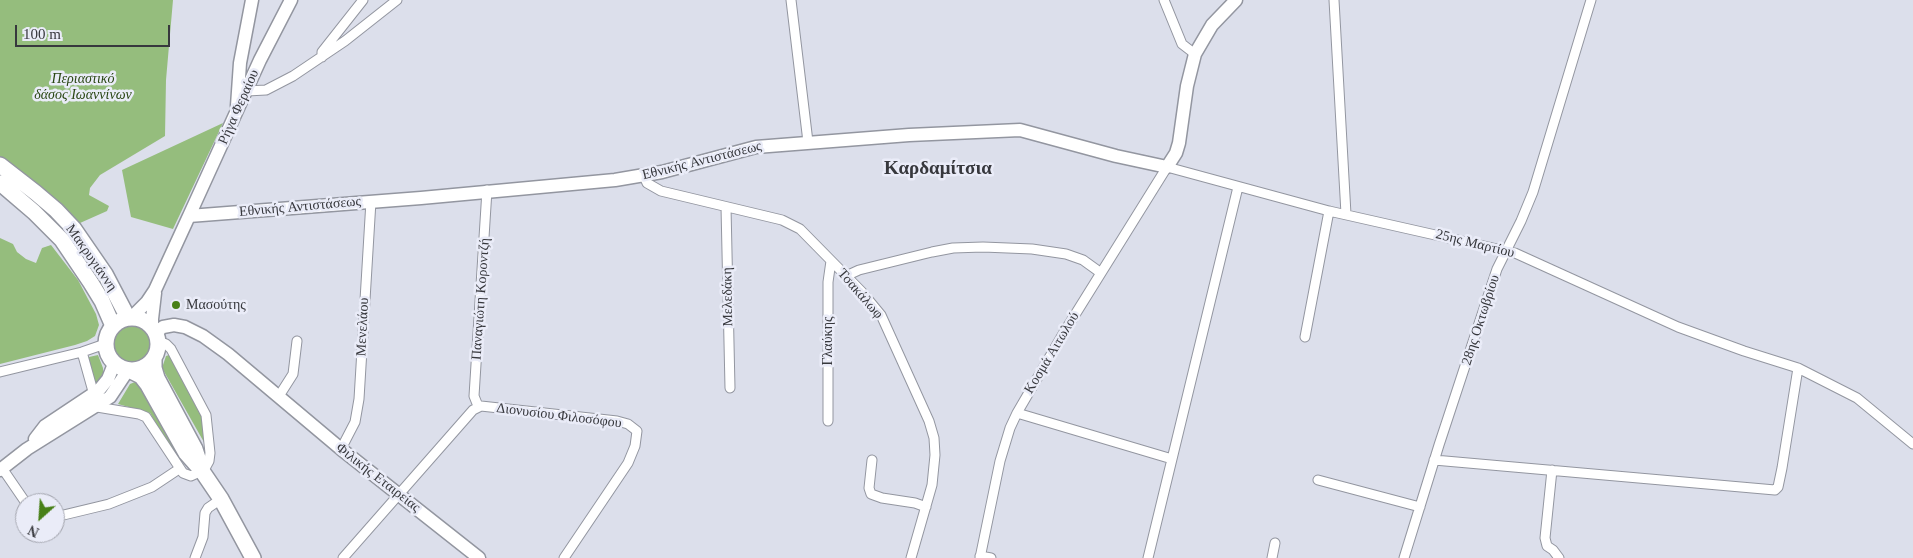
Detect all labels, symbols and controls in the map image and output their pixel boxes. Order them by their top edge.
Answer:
scale bar [18,15,172,47]
text: 100 m [23,26,61,42]
street label: Ρήγα Φεραίου [215,67,263,147]
park label: Περιαστικό δάσος Ιωαννίνων [34,71,132,104]
street label: Εθνικής Αντιστάσεως [641,138,763,184]
district label: Καρδαμίτσια [884,158,992,180]
street label: Εθνικής Αντιστάσεως [238,193,362,221]
street label: Μακρυγιάννη [62,221,120,295]
street label: 25ης Μαρτίου [1434,226,1516,262]
street label: Παναγιώτη Κοροντζή [468,237,494,361]
street label: Τσακάλωφ [834,266,886,322]
street label: Μελεδάκη [719,267,737,327]
street label: 28ης Οκτωβρίου [1458,273,1504,367]
place label: Μασούτης [186,297,246,313]
street label: Μενελάου [353,297,373,357]
marker: Μασούτης [170,299,182,311]
street label: Κοσμά Αιτωλού [1021,309,1083,397]
street label: Γλαύκης [820,316,836,366]
street label: Διονυσίου Φιλοσόφου [495,400,623,432]
street label: Φιλικής Εταιρείας [332,440,424,516]
north arrow [15,493,65,543]
text: N [26,522,41,540]

